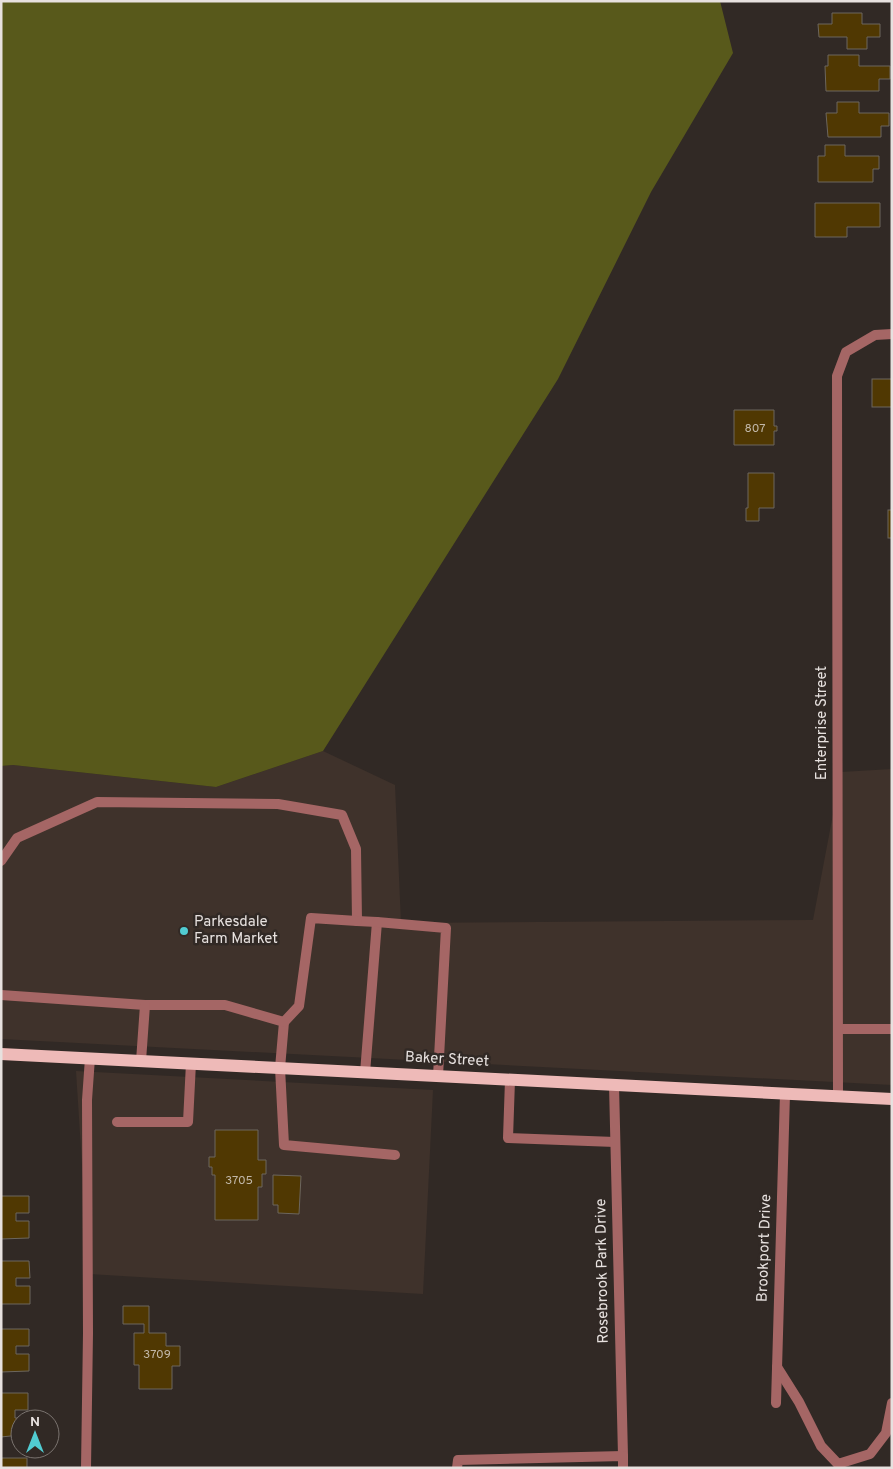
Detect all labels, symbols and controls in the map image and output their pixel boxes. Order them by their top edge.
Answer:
house number: 807 [745,421,765,437]
street label: Enterprise Street [813,666,832,780]
place label: Parkesdale Farm Market [194,913,278,949]
marker: Parkesdale Farm Market [178,925,190,937]
street label: Baker Street [404,1048,490,1072]
house number: 3705 [225,1173,253,1189]
street label: Brookport Drive [754,1194,776,1302]
street label: Rosebrook Park Drive [592,1198,614,1344]
house number: 3709 [143,1347,171,1363]
north arrow [10,1409,60,1459]
text: N [30,1414,40,1431]

